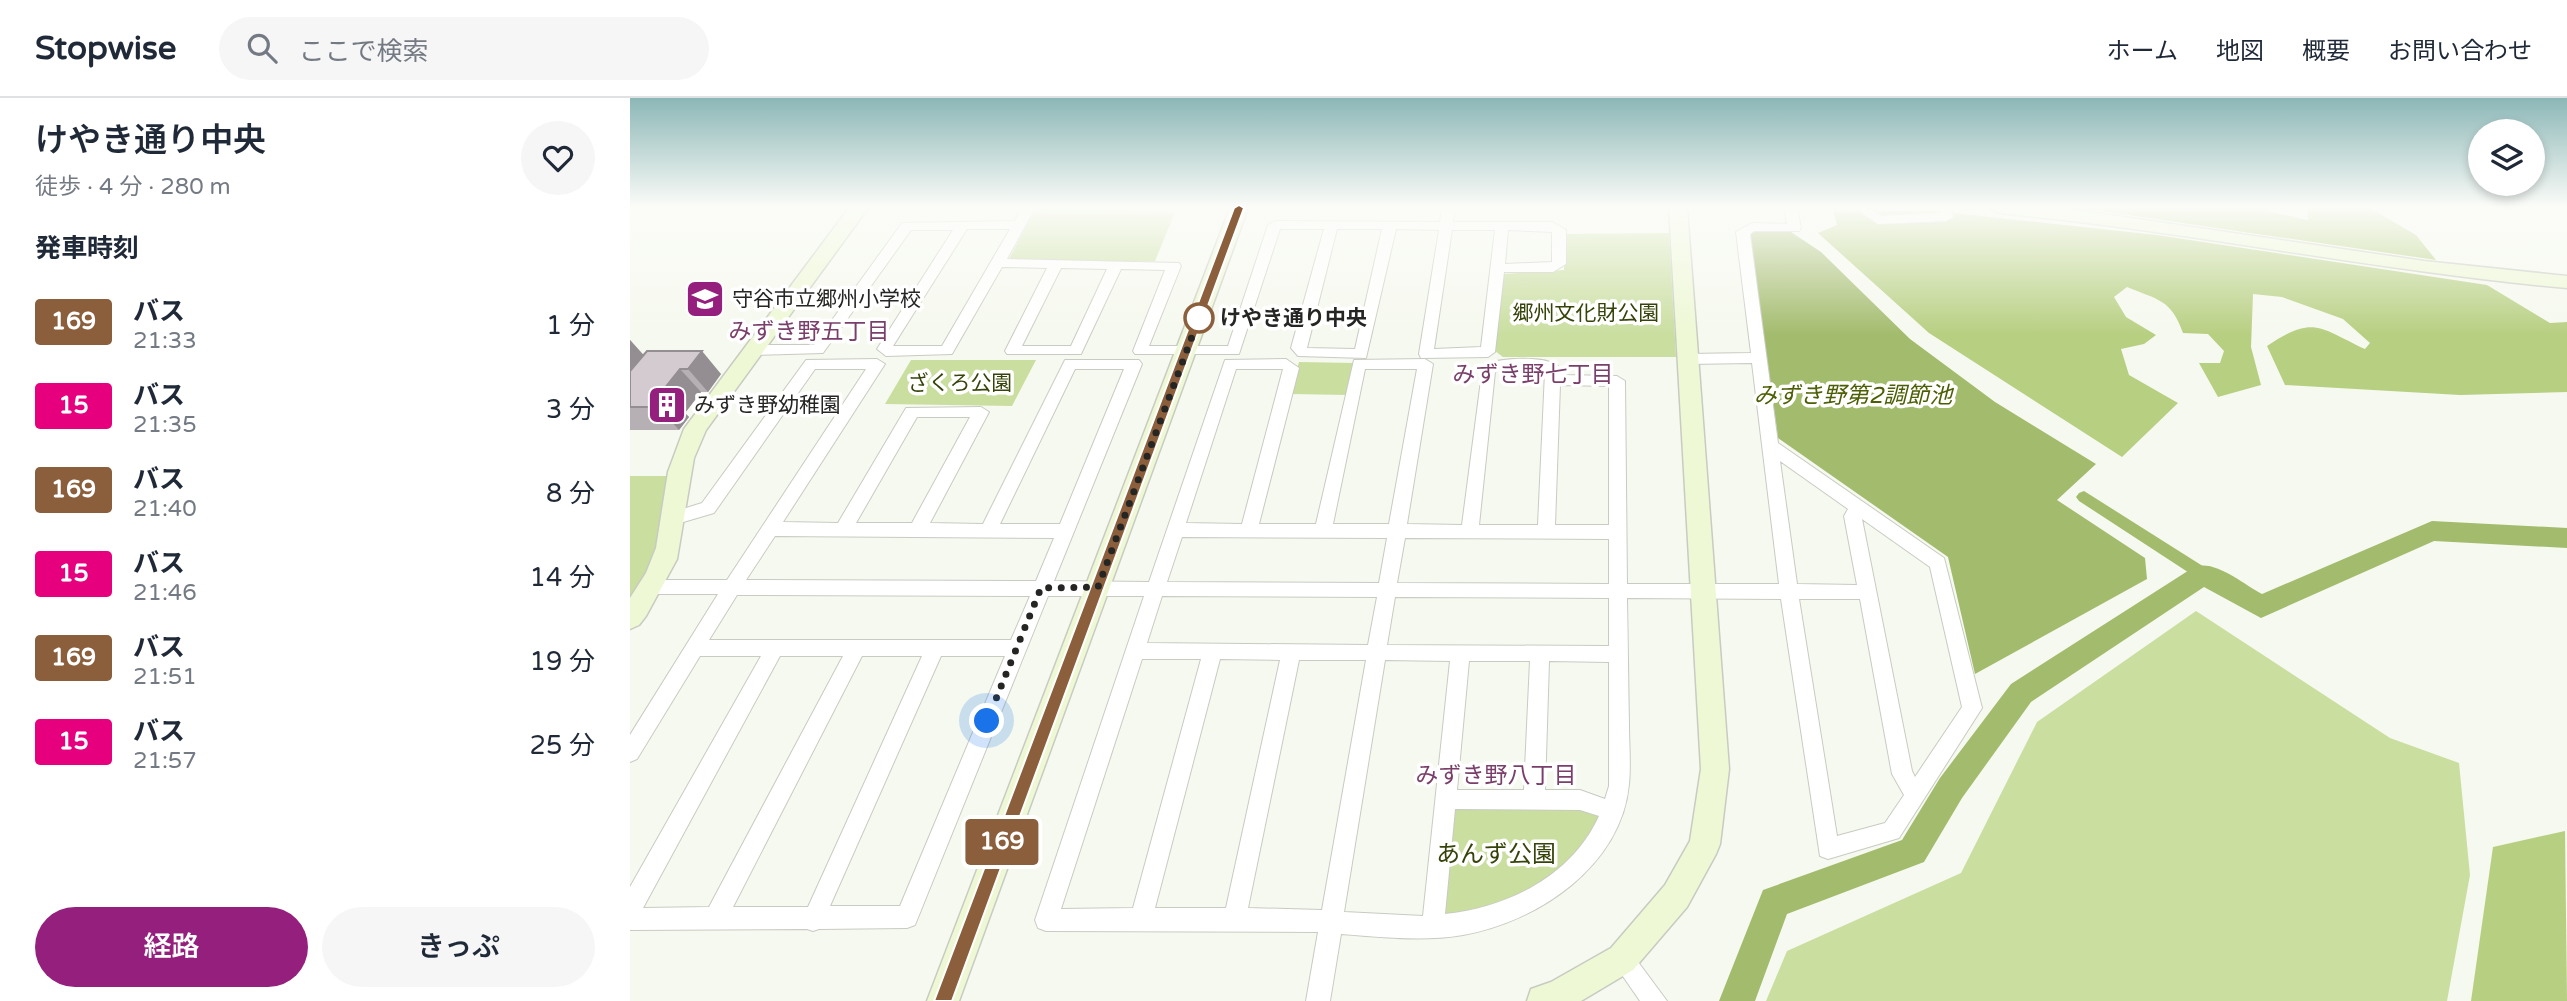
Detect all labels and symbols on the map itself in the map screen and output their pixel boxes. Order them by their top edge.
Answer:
school or university icon: 守谷市立郷州小学校 [684,278,726,320]
place label: 守谷市立郷州小学校 [732,287,921,312]
park label: 郷州文化財公園 [1513,301,1660,326]
marker: けやき通り中央 [1184,303,1214,333]
place label: けやき通り中央 [1220,306,1367,331]
district label: みずき野五丁目 [729,318,890,346]
district label: みずき野七丁目 [1453,361,1614,389]
park label: ざくろ公園 [908,371,1013,396]
water label: みずき野第2調節池 [1754,382,1954,410]
building icon: みずき野幼稚園 [646,384,688,426]
place label: みずき野幼稚園 [694,393,841,418]
your location [969,703,1004,738]
district label: みずき野八丁目 [1416,762,1577,790]
line badge: 169 [962,819,1042,865]
park label: あんず公園 [1436,840,1556,869]

